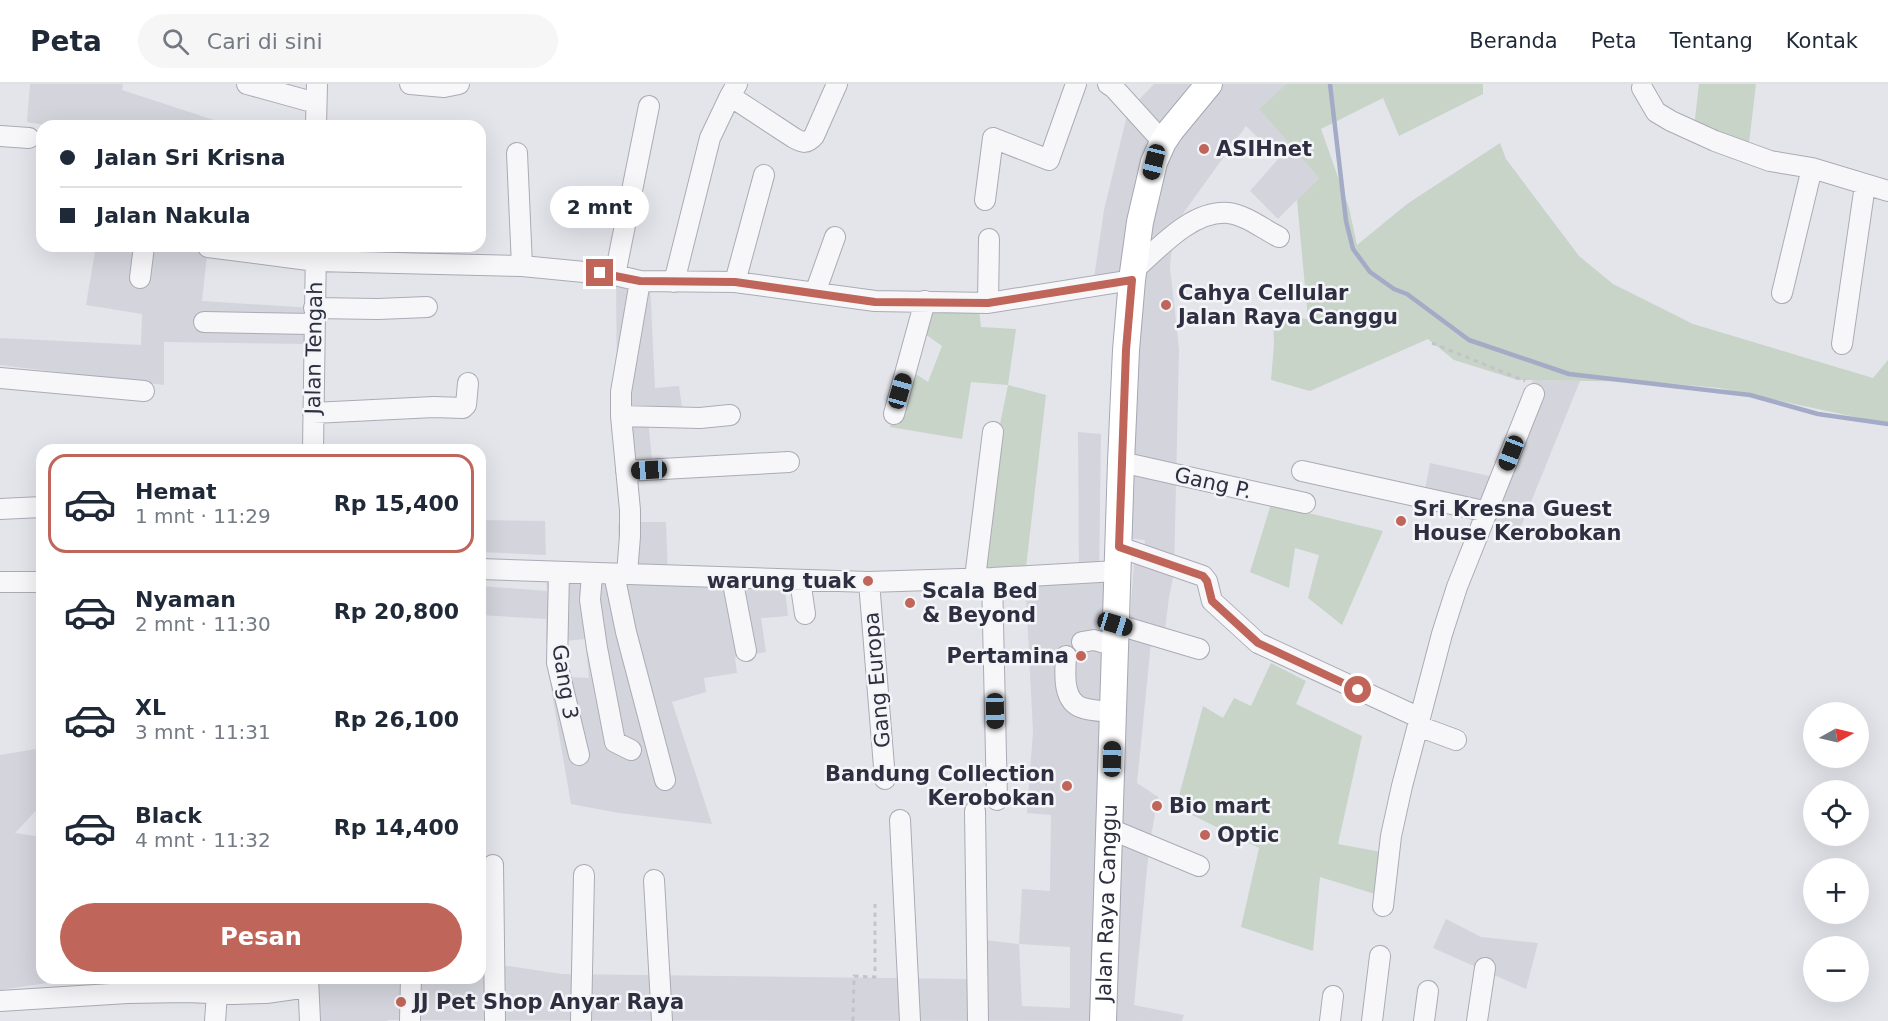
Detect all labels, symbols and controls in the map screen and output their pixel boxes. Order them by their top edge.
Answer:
search box [138,14,558,68]
text: Peta [30,25,102,58]
icon: search [159,25,192,58]
text: Cari di sini [207,29,323,54]
text: Beranda [1469,29,1558,53]
text: Peta [1591,29,1637,53]
text: Tentang [1670,29,1753,53]
text: Kontak [1786,29,1858,53]
place label: ASIHnet [1216,137,1312,161]
car [1141,142,1167,182]
marker: ASIHnet [1197,142,1211,156]
text: Jalan Sri Krisna [96,145,286,170]
callout: 2 mnt [550,186,650,228]
text: 2 mnt [567,195,632,219]
text: Jalan Nakula [96,203,251,228]
route end [586,259,613,286]
street label: Jalan Tengah [301,281,327,417]
place label: Cahya Cellular Jalan Raya Canggu [1176,281,1398,329]
marker: Cahya Cellular Jalan Raya Canggu [1159,298,1173,312]
car [886,371,914,411]
car [1496,433,1526,473]
car [631,460,667,480]
street label: Gang P. [1172,462,1254,504]
icon: car [63,477,117,531]
text: Hemat [135,479,217,504]
text: Rp 15,400 [334,491,459,516]
place label: Sri Kresna Guest House Kerobokan [1413,497,1621,545]
text: 1 mnt · 11:29 [135,504,271,528]
marker: Sri Kresna Guest House Kerobokan [1394,514,1408,528]
place label: warung tuak [707,569,857,593]
marker: warung tuak [861,574,875,588]
place label: Scala Bed & Beyond [922,579,1038,627]
icon: car [63,585,117,639]
text: Nyaman [135,587,236,612]
marker: Scala Bed & Beyond [903,596,917,610]
text: Rp 20,800 [334,599,459,624]
car [1095,610,1135,638]
street label: Gang Europa [859,611,895,749]
text: 2 mnt · 11:30 [135,612,271,636]
street label: Gang 3 [547,643,583,721]
place label: Pertamina [947,644,1069,668]
marker: Pertamina [1074,649,1088,663]
route start [1344,676,1371,703]
icon: car [63,693,117,747]
car [986,693,1004,729]
text: XL [135,695,166,720]
north arrow [1803,702,1869,768]
map controls [1803,702,1869,1002]
text: Rp 26,100 [334,707,459,732]
text: 3 mnt · 11:31 [135,720,271,744]
car [1103,741,1121,777]
place label: Bandung Collection Kerobokan [825,762,1055,810]
marker: Bandung Collection Kerobokan [1060,779,1074,793]
button: locate [1803,780,1869,846]
place label: Bio mart [1169,794,1270,818]
marker: Bio mart [1150,799,1164,813]
icon: car [63,801,117,855]
text: Black [135,803,202,828]
street label: Jalan Raya Canggu [1092,804,1122,1004]
text: Rp 14,400 [334,815,459,840]
place label: Optic [1217,823,1280,847]
text: 4 mnt · 11:32 [135,828,271,852]
marker: Optic [1198,828,1212,842]
button: + [1803,858,1869,924]
button: Pesan [60,903,462,972]
button: − [1803,936,1869,1002]
place label: JJ Pet Shop Anyar Raya [411,990,684,1014]
marker: JJ Pet Shop Anyar Raya [394,995,408,1009]

